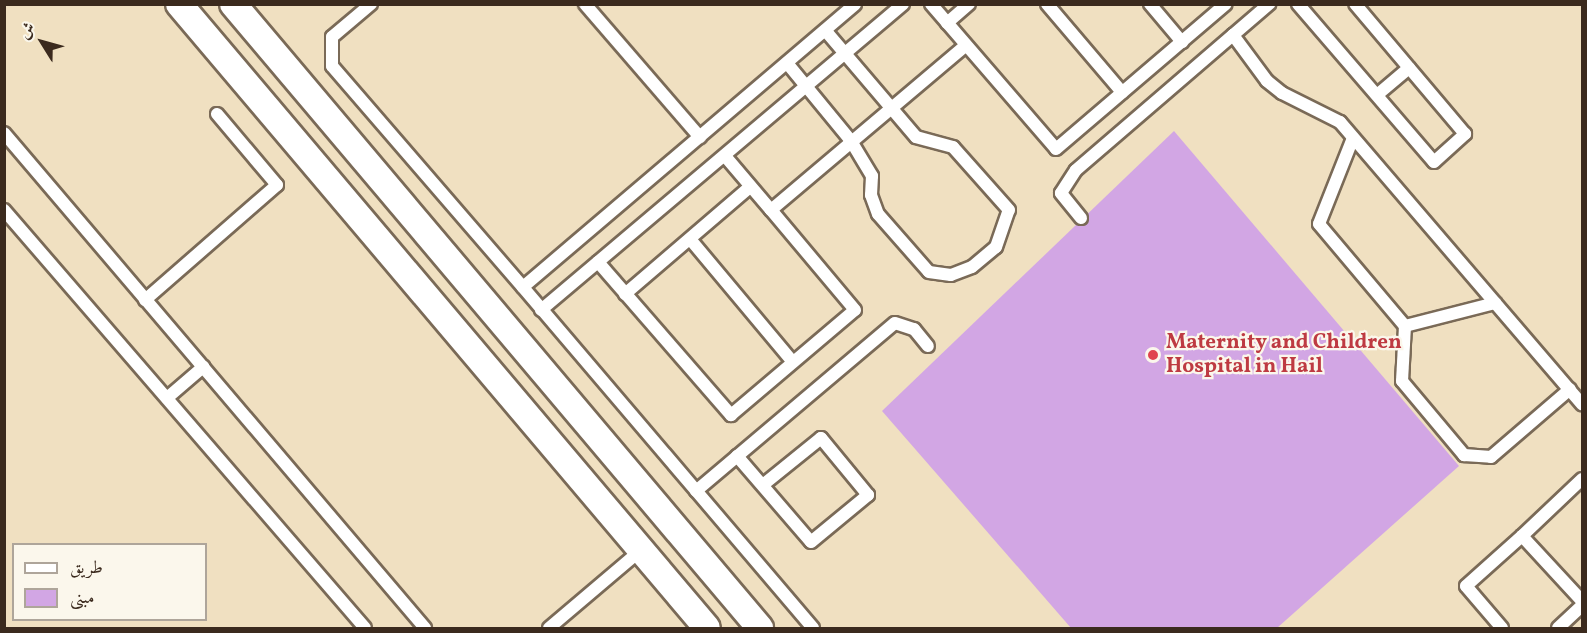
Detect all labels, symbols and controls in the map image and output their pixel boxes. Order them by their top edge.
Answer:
north arrow [12,12,72,72]
text: ش [14,18,41,44]
place label: Maternity and Children Hospital in Hail [1166,330,1402,380]
marker: Maternity and Children Hospital in Hail [1144,346,1162,364]
legend [12,543,207,621]
text: طريق [70,556,103,581]
text: مبنى [70,586,95,611]

